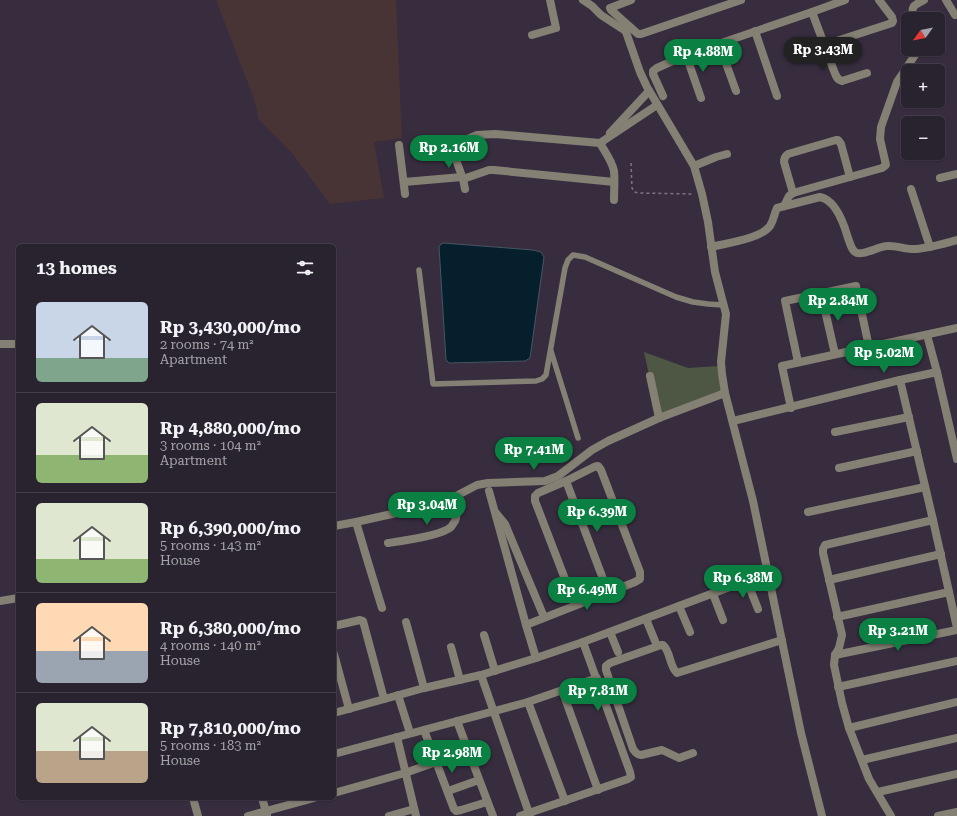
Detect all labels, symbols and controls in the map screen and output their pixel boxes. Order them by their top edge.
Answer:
north arrow [901,12,945,56]
map controls [901,12,945,160]
pin: Rp 3.43M [782,37,864,71]
pin: Rp 4.88M [662,39,744,73]
text: Rp 3.43M [793,42,853,57]
text: Rp 4.88M [673,44,733,59]
button: + [901,64,945,108]
button: − [901,116,945,160]
pin: Rp 2.16M [408,135,490,169]
text: Rp 2.16M [419,140,479,155]
icon: filters [294,257,316,279]
text: 13 homes [36,258,117,278]
pin: Rp 2.84M [797,288,879,322]
text: Rp 2.84M [808,293,868,308]
text: Rp 3,430,000/mo [160,317,301,337]
icon: home [68,318,116,366]
text: 2 rooms · 74 m² [160,337,254,352]
pin: Rp 5.02M [843,340,925,374]
text: Rp 5.02M [854,345,914,360]
text: Apartment [160,352,227,367]
text: Rp 4,880,000/mo [160,418,301,438]
icon: home [68,419,116,467]
pin: Rp 7.41M [493,437,575,471]
text: 3 rooms · 104 m² [160,438,261,453]
text: Rp 7.41M [504,442,564,457]
text: Apartment [160,453,227,468]
pin: Rp 3.04M [386,492,468,526]
text: Rp 3.04M [397,497,457,512]
pin: Rp 6.39M [556,499,638,533]
text: Rp 6.39M [567,504,627,519]
text: Rp 6,390,000/mo [160,518,301,538]
icon: home [68,519,116,567]
text: 5 rooms · 143 m² [160,538,261,553]
text: House [160,553,200,568]
pin: Rp 6.38M [702,565,784,599]
text: Rp 6.38M [713,570,773,585]
pin: Rp 6.49M [546,577,628,611]
text: Rp 6.49M [557,582,617,597]
text: Rp 6,380,000/mo [160,618,301,638]
pin: Rp 3.21M [857,618,939,652]
icon: home [68,619,116,667]
text: Rp 3.21M [868,623,928,638]
text: 4 rooms · 140 m² [160,638,261,653]
text: House [160,653,200,668]
pin: Rp 7.81M [557,678,639,712]
text: Rp 7.81M [568,683,628,698]
text: Rp 7,810,000/mo [160,718,301,738]
icon: home [68,719,116,767]
text: 5 rooms · 183 m² [160,738,261,753]
pin: Rp 2.98M [411,740,493,774]
text: Rp 2.98M [422,745,482,760]
text: House [160,753,200,768]

